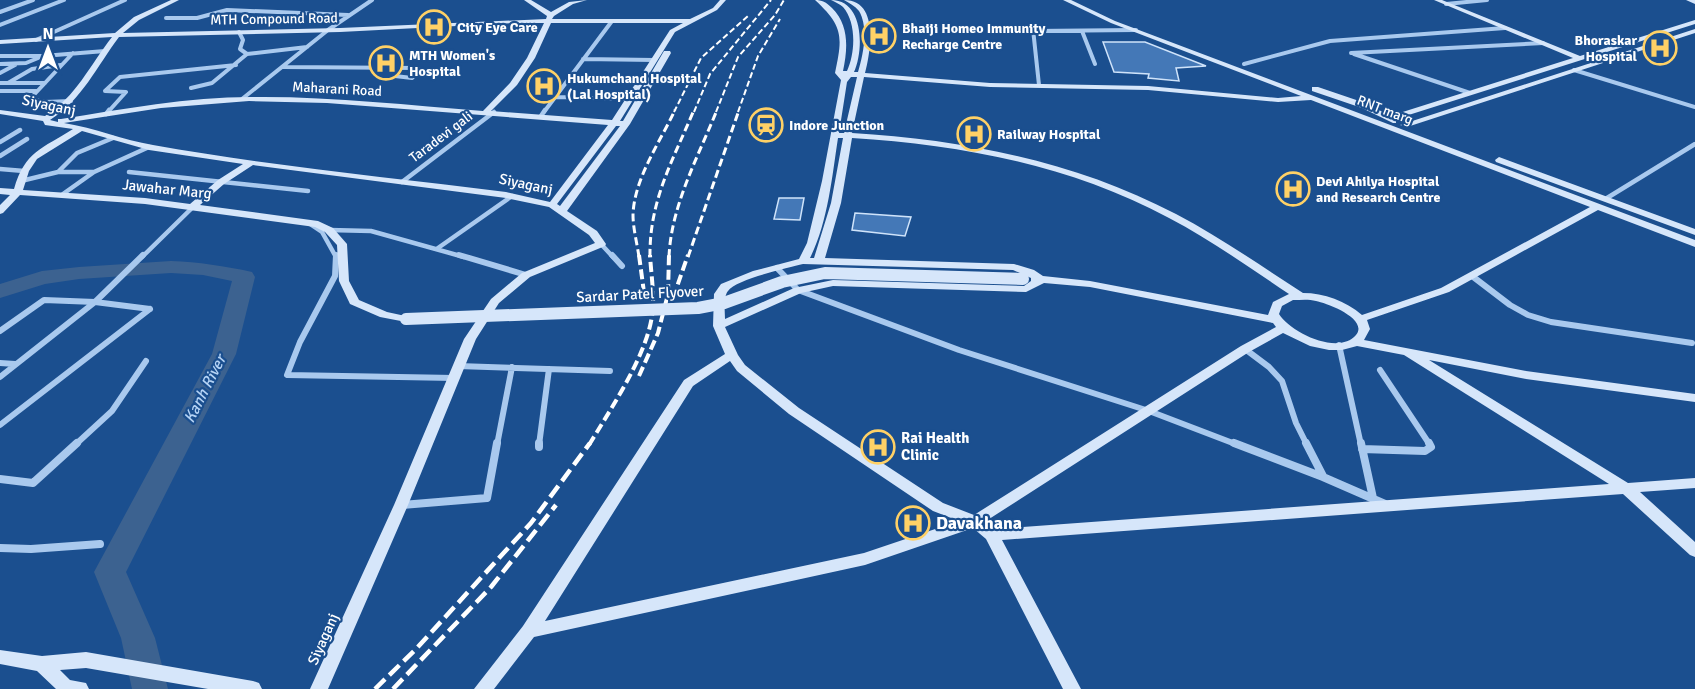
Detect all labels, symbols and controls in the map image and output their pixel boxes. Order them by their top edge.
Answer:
street label: MTH Compound Road [210,9,338,29]
hospital icon: City Eye Care [416,9,452,45]
north arrow [18,18,78,78]
hospital icon: Bhaiji Homeo Immunity Recharge Centre [861,18,897,54]
place label: City Eye Care [457,19,538,36]
place label: Bhaiji Homeo Immunity Recharge Centre [902,20,1046,53]
text: N [42,24,54,44]
hospital icon: Bhoraskar Hospital [1642,30,1678,66]
place label: Bhoraskar Hospital [1575,32,1638,65]
hospital icon: MTH Women's Hospital [368,45,404,81]
place label: MTH Women's Hospital [409,47,495,80]
hospital icon: Hukumchand Hospital (Lal Hospital) [526,68,562,104]
place label: Hukumchand Hospital (Lal Hospital) [567,70,702,103]
street label: Maharani Road [292,78,382,100]
street label: Siyaganj [20,91,78,119]
street label: RNT marg [1355,92,1415,128]
station icon: Indore Junction [748,107,784,143]
street label: Taradevi gali [406,108,476,166]
hospital icon: Railway Hospital [956,116,992,152]
place label: Indore Junction [789,117,885,134]
place label: Railway Hospital [997,126,1101,143]
street label: Siyaganj [497,170,555,198]
hospital icon: Devi Ahilya Hospital and Research Centre [1275,171,1311,207]
place label: Devi Ahilya Hospital and Research Centre [1316,173,1440,206]
street label: Jawahar Marg [121,175,213,203]
street label: Sardar Patel Flyover [576,282,705,306]
water label: Kanh River [179,350,232,426]
hospital icon: Rai Health Clinic [860,429,896,465]
place label: Rai Health Clinic [901,429,969,464]
hospital icon: Davakhana [895,505,931,541]
place label: Davakhana [936,512,1022,534]
street label: Siyaganj [304,610,342,668]

